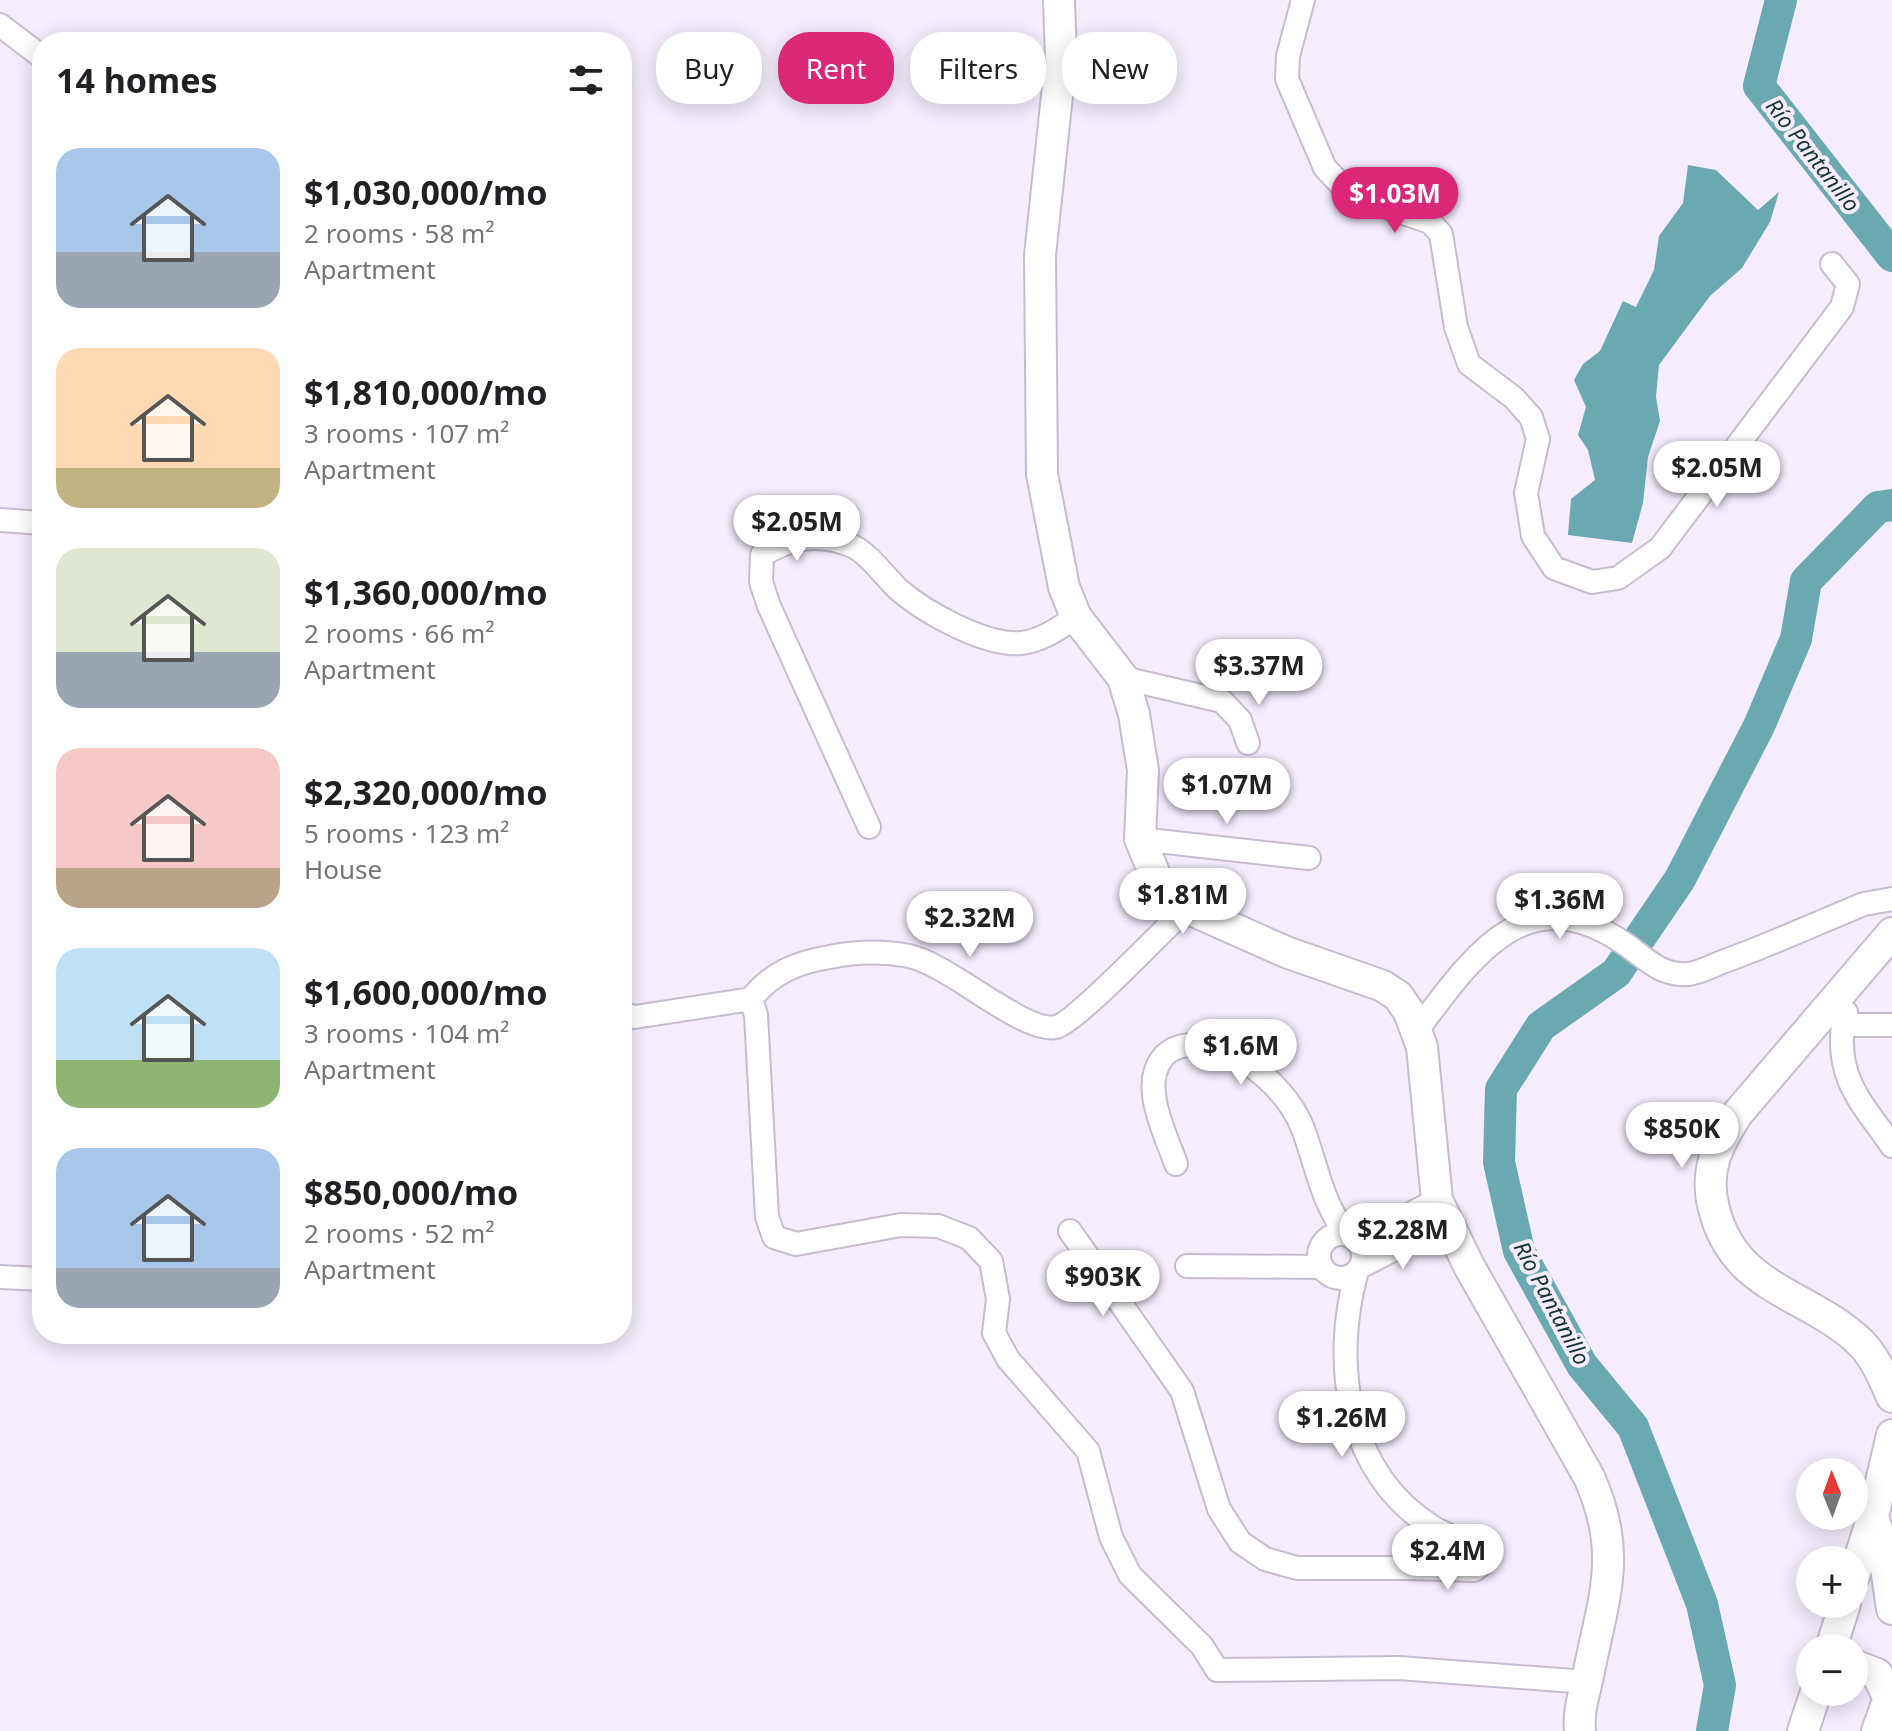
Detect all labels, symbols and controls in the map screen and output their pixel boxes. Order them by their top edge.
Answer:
chip: Buy [656,32,762,104]
chip: Rent [778,32,894,104]
chip: Filters [910,32,1046,104]
chip: New [1062,32,1177,104]
text: 14 homes [56,57,218,103]
icon: filters [564,58,608,102]
water label: Río Pantanillo [1760,92,1867,217]
pin: $1.03M [1330,167,1460,235]
text: $1,030,000/mo [304,169,547,215]
text: $1.03M [1349,175,1441,211]
icon: home [120,180,216,276]
text: 2 rooms · 58 m² [304,215,494,251]
text: Apartment [304,251,436,287]
text: $1,810,000/mo [304,369,547,415]
icon: home [120,380,216,476]
text: 3 rooms · 107 m² [304,415,509,451]
pin: $2.05M [1652,441,1782,509]
text: $2.05M [1671,449,1763,485]
text: Apartment [304,451,436,487]
pin: $2.05M [732,495,862,563]
text: $2.05M [751,503,843,539]
text: $1,360,000/mo [304,569,547,615]
icon: home [120,580,216,676]
text: 2 rooms · 66 m² [304,615,494,651]
pin: $3.37M [1194,639,1324,707]
text: $3.37M [1213,647,1305,683]
text: Apartment [304,651,436,687]
pin: $1.07M [1162,758,1292,826]
text: $1.07M [1181,766,1273,802]
text: $2,320,000/mo [304,769,547,815]
icon: home [120,780,216,876]
text: 5 rooms · 123 m² [304,815,509,851]
text: House [304,851,382,887]
pin: $1.81M [1118,868,1248,936]
pin: $1.36M [1495,873,1625,941]
text: $1.81M [1137,876,1229,912]
text: $1.36M [1514,881,1606,917]
pin: $2.32M [905,891,1035,959]
text: $2.32M [924,899,1016,935]
text: $1,600,000/mo [304,969,547,1015]
icon: home [120,980,216,1076]
text: 3 rooms · 104 m² [304,1015,509,1051]
pin: $1.6M [1185,1019,1297,1087]
text: $1.6M [1203,1027,1279,1063]
text: Apartment [304,1051,436,1087]
pin: $850K [1626,1102,1738,1170]
text: $850K [1644,1110,1720,1146]
text: $850,000/mo [304,1169,518,1215]
icon: home [120,1180,216,1276]
pin: $2.28M [1338,1203,1468,1271]
text: $2.28M [1357,1211,1449,1247]
text: 2 rooms · 52 m² [304,1215,494,1251]
water label: Río Pantanillo [1508,1235,1598,1370]
pin: $903K [1047,1250,1159,1318]
text: Apartment [304,1251,436,1287]
text: $903K [1065,1258,1141,1294]
pin: $1.26M [1277,1391,1407,1459]
text: $1.26M [1296,1399,1388,1435]
north arrow [1796,1458,1868,1530]
map controls [1796,1458,1868,1706]
pin: $2.4M [1392,1524,1504,1592]
text: $2.4M [1410,1532,1486,1568]
button: + [1796,1546,1868,1618]
button: − [1796,1634,1868,1706]

